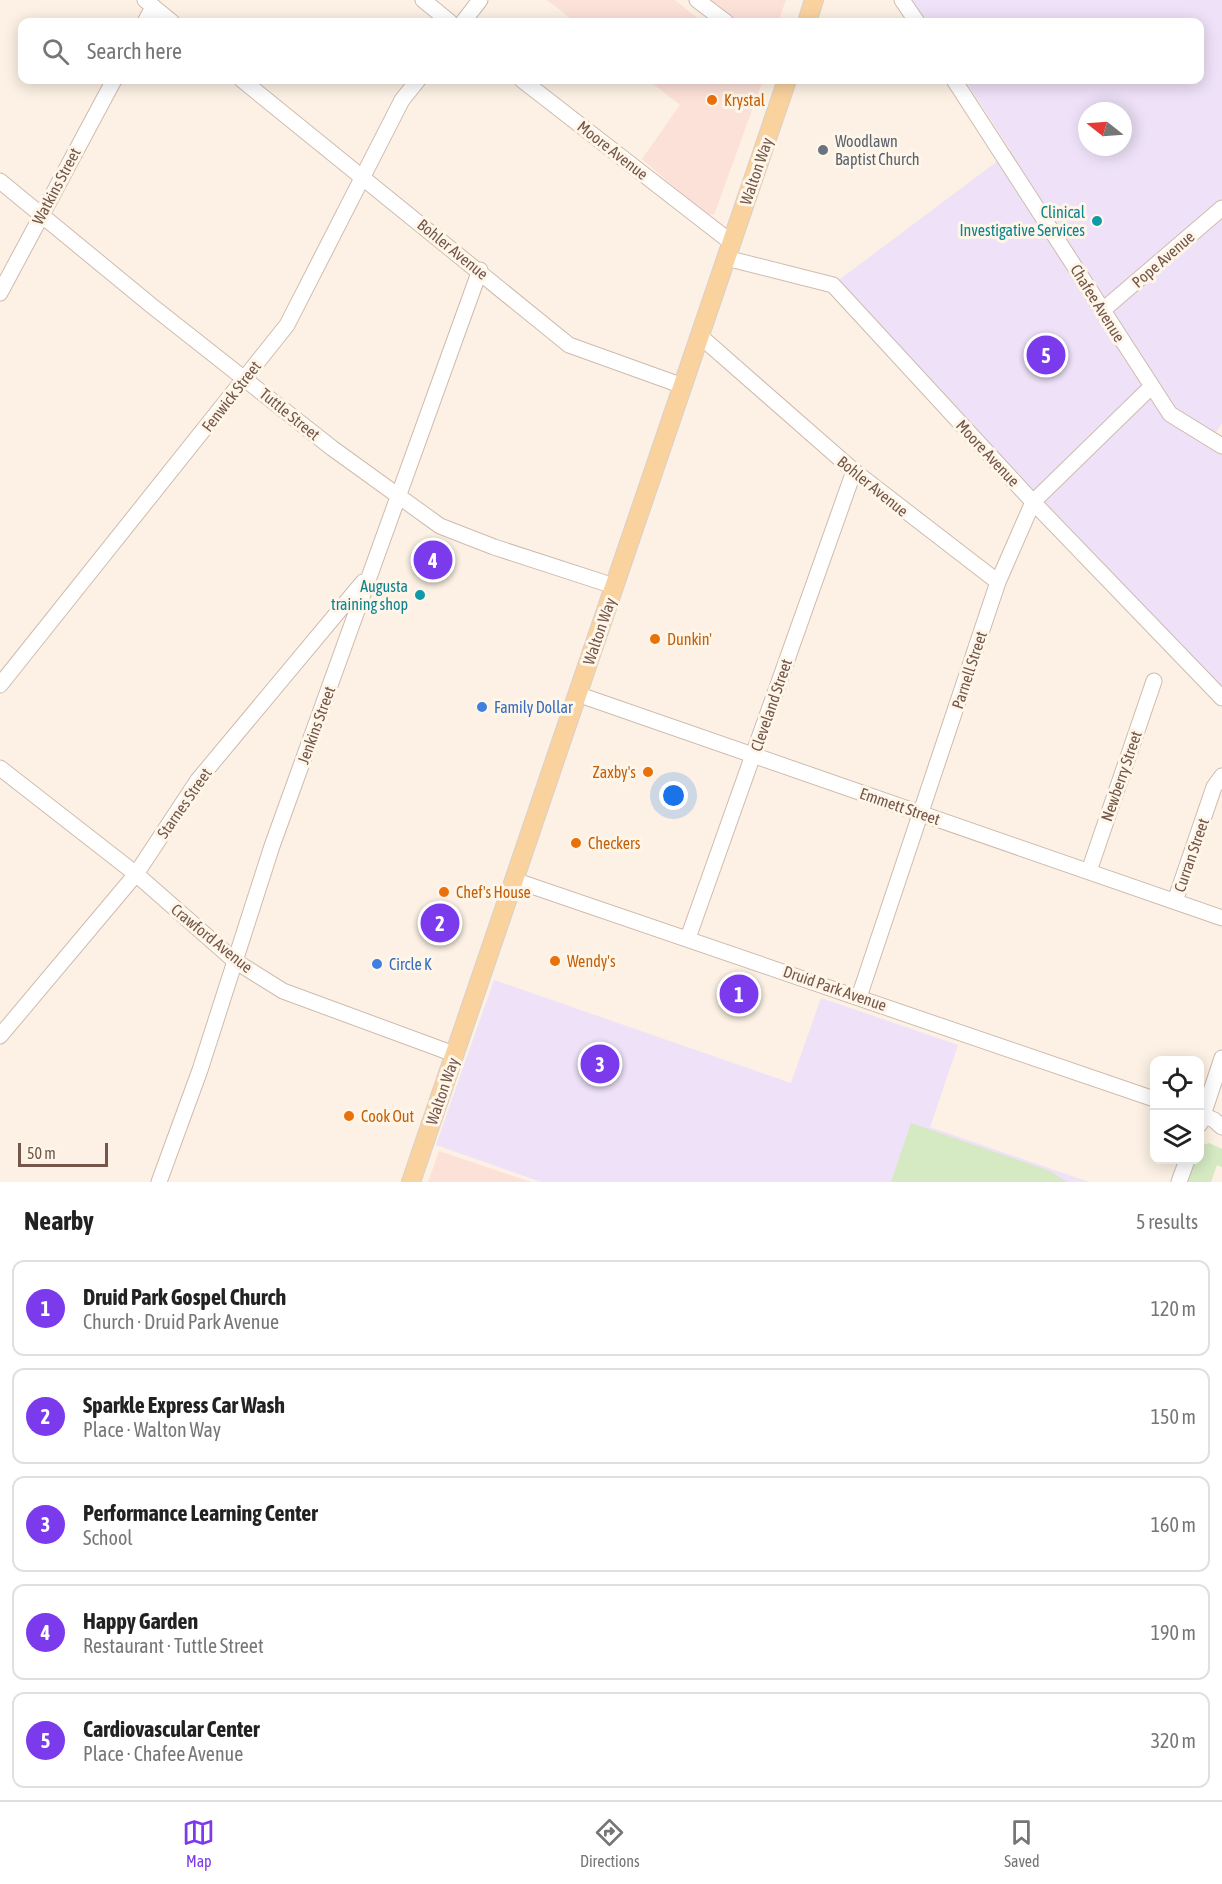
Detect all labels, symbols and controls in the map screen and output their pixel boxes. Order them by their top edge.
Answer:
search box [18,18,1204,84]
icon: search [39,35,72,68]
text: Search here [87,38,182,64]
place label: Krystal [724,91,766,110]
marker: Krystal [705,93,719,107]
north arrow [1078,102,1132,156]
street label: Moore Avenue [574,117,652,183]
place label: Woodlawn Baptist Church [835,132,919,169]
street label: Walton Way [736,135,777,207]
marker: Woodlawn Baptist Church [816,143,830,157]
street label: Watkins Street [28,144,84,227]
place label: Clinical Investigative Services [960,203,1086,240]
marker: Clinical Investigative Services [1090,214,1104,228]
street label: Bohler Avenue [414,215,492,283]
street label: Pope Avenue [1128,227,1198,292]
street label: Chafee Avenue [1067,261,1129,345]
pin: 5 [1026,332,1066,378]
street label: Fenwick Street [198,357,264,435]
street label: Tuttle Street [256,384,324,444]
street label: Moore Avenue [953,416,1023,490]
street label: Bohler Avenue [834,452,912,520]
pin: 4 [414,538,452,582]
place label: Augusta training shop [331,577,408,614]
marker: Augusta training shop [413,588,427,602]
street label: Walton Way [579,595,620,667]
street label: Parnell Street [948,629,990,711]
place label: Dunkin' [667,630,712,648]
marker: Dunkin' [648,632,662,646]
street label: Cleveland Street [747,656,795,754]
street label: Jenkins Street [294,683,338,766]
place label: Family Dollar [494,698,573,717]
marker: Family Dollar [475,700,489,714]
street label: Newberry Street [1097,728,1146,824]
place label: Zaxby's [593,763,636,782]
street label: Starnes Street [153,764,215,842]
marker: Zaxby's [641,765,655,779]
your location [659,781,688,810]
street label: Emmett Street [858,784,943,828]
street label: Curran Street [1170,816,1212,894]
place label: Checkers [588,834,641,852]
marker: Checkers [569,836,583,850]
place label: Chef's House [456,883,531,901]
marker: Chef's House [437,885,451,899]
street label: Crawford Avenue [168,900,256,976]
pin: 2 [420,900,460,946]
place label: Wendy's [567,952,616,971]
marker: Wendy's [548,954,562,968]
place label: Circle K [389,955,432,973]
marker: Circle K [370,957,384,971]
street label: Druid Park Avenue [781,962,889,1014]
pin: 1 [720,972,758,1016]
pin: 3 [580,1042,620,1086]
street label: Walton Way [422,1055,463,1127]
map controls [1150,1056,1204,1164]
button: locate [1150,1056,1204,1110]
place label: Cook Out [361,1107,415,1125]
marker: Cook Out [342,1109,356,1123]
button: layers [1150,1110,1204,1164]
scale bar [18,1140,108,1168]
text: 50 m [27,1144,56,1162]
text: Nearby [24,1206,94,1236]
text: 5 results [1136,1210,1198,1233]
text: Druid Park Gospel Church [83,1284,286,1310]
text: 1 [41,1297,50,1320]
text: 120 m [1151,1297,1196,1320]
text: Church · Druid Park Avenue [83,1310,279,1333]
text: Sparkle Express Car Wash [83,1392,285,1418]
text: 2 [41,1405,50,1428]
text: 150 m [1151,1405,1196,1428]
text: Place · Walton Way [83,1418,221,1441]
text: Performance Learning Center [83,1500,318,1526]
text: 3 [41,1513,50,1536]
text: 160 m [1151,1513,1196,1536]
text: School [83,1526,133,1549]
text: Happy Garden [83,1608,198,1634]
text: 4 [41,1621,50,1644]
text: 190 m [1151,1621,1196,1644]
text: Restaurant · Tuttle Street [83,1634,264,1657]
text: Cardiovascular Center [83,1716,260,1742]
text: 5 [41,1729,50,1752]
text: 320 m [1151,1729,1196,1752]
text: Place · Chafee Avenue [83,1742,243,1765]
tab: Map [182,1816,215,1870]
tab: Directions [580,1816,640,1870]
tab: Saved [1004,1816,1040,1870]

